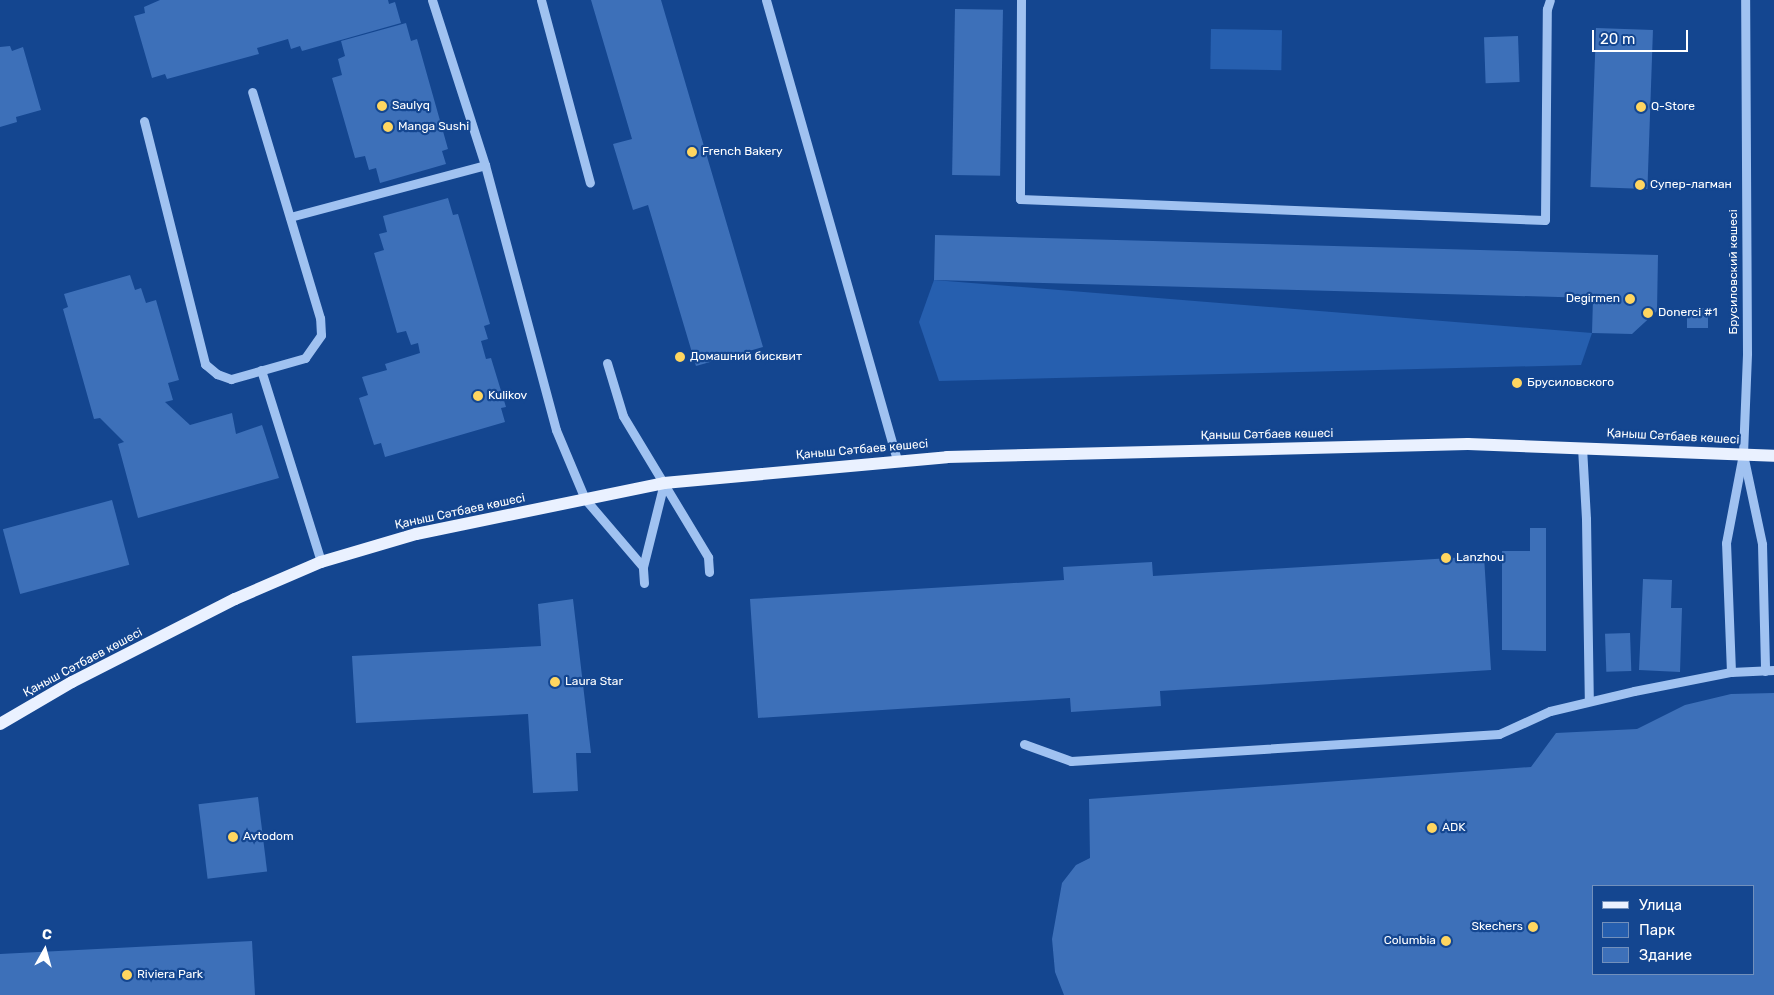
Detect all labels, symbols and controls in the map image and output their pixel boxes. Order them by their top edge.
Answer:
scale bar [1594,20,1690,52]
text: 20 m [1600,30,1635,48]
place label: Saulyq [392,99,430,113]
marker: Saulyq [376,100,388,112]
place label: Q-Store [1651,100,1695,114]
marker: Q-Store [1635,101,1647,113]
place label: Manga Sushi [398,120,469,134]
marker: Manga Sushi [382,121,394,133]
place label: French Bakery [702,145,783,159]
marker: French Bakery [686,146,698,158]
place label: Супер-лагман [1650,178,1732,192]
marker: Супер-лагман [1634,179,1646,191]
street label: Брусиловский көшесі [1727,209,1741,335]
place label: Degirmen [1566,292,1620,306]
marker: Degirmen [1624,293,1636,305]
place label: Donerci #1 [1658,306,1718,320]
marker: Donerci #1 [1642,307,1654,319]
place label: Домашний бисквит [690,350,802,364]
marker: Домашний бисквит [674,351,686,363]
place label: Брусиловского [1527,376,1614,390]
marker: Брусиловского [1511,377,1523,389]
place label: Kulikov [488,389,527,403]
marker: Kulikov [472,390,484,402]
street label: Қаныш Сәтбаев көшесі [1606,426,1740,448]
street label: Қаныш Сәтбаев көшесі [1201,427,1333,443]
street label: Қаныш Сәтбаев көшесі [795,437,929,463]
street label: Қаныш Сәтбаев көшесі [394,491,526,533]
place label: Lanzhou [1456,551,1504,565]
marker: Lanzhou [1440,552,1452,564]
street label: Қаныш Сәтбаев көшесі [21,625,145,701]
place label: Laura Star [565,675,623,689]
marker: Laura Star [549,676,561,688]
place label: ADK [1442,821,1466,835]
marker: ADK [1426,822,1438,834]
place label: Avtodom [243,830,294,844]
marker: Avtodom [227,831,239,843]
legend [1592,885,1754,975]
text: Улица [1639,896,1682,914]
place label: Skechers [1472,920,1523,934]
marker: Skechers [1527,921,1539,933]
text: Парк [1639,921,1675,939]
north arrow [20,925,70,975]
text: С [41,926,53,944]
place label: Columbia [1384,934,1436,948]
marker: Columbia [1440,935,1452,947]
text: Здание [1639,946,1692,964]
place label: Riviera Park [137,968,203,982]
marker: Riviera Park [121,969,133,981]

